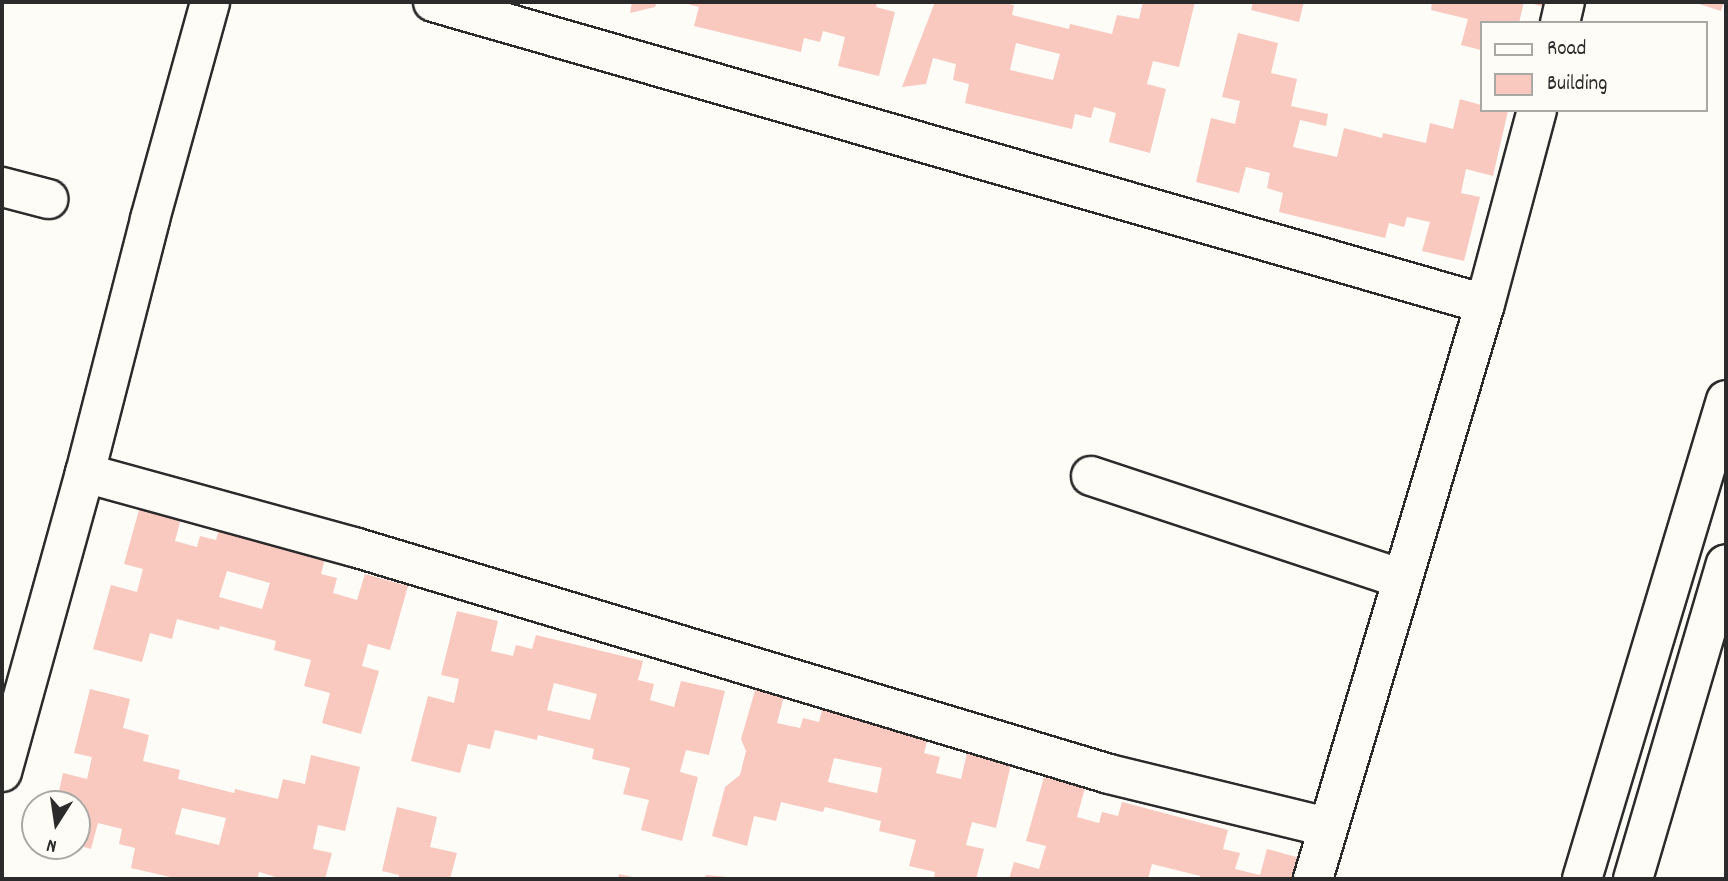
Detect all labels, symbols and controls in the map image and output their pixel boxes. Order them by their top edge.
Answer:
legend [1480,21,1707,112]
text: Road [1547,35,1586,65]
text: Building [1547,70,1607,100]
north arrow [21,790,91,860]
text: N [45,830,59,858]

